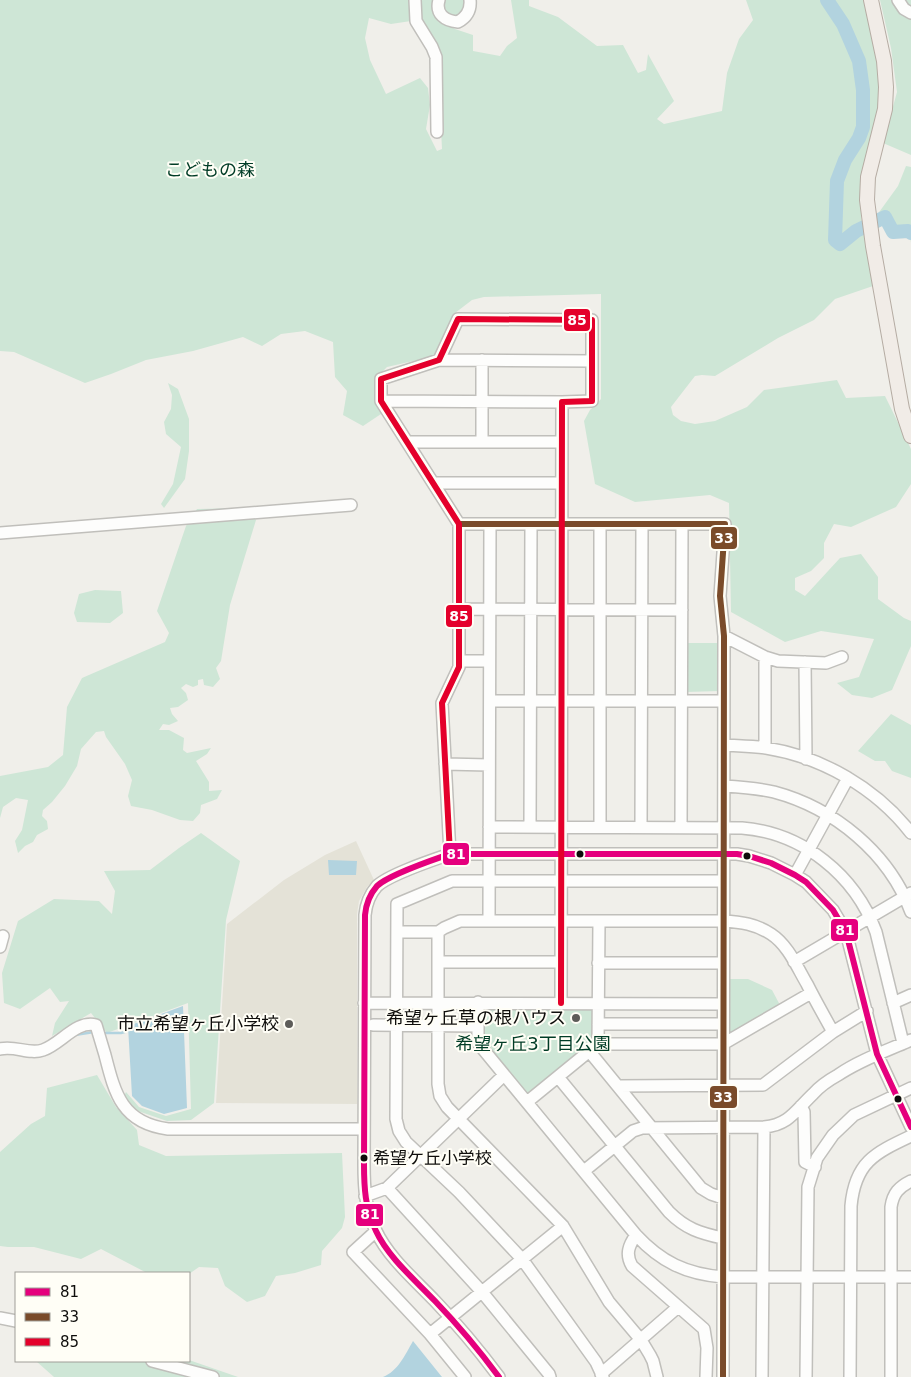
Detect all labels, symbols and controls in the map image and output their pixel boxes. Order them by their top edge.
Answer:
park label: こどもの森 [165,159,255,180]
line badge: 85 [563,308,591,332]
text: 85 [567,312,587,328]
line badge: 33 [710,526,738,550]
text: 33 [714,530,734,546]
line badge: 85 [445,604,473,628]
text: 85 [449,608,469,624]
line badge: 81 [442,842,470,866]
text: 81 [446,846,466,862]
unlabelled marker [575,849,585,859]
unlabelled marker [742,851,752,861]
line badge: 81 [830,918,859,942]
text: 81 [835,922,855,938]
place label: 希望ヶ丘草の根ハウス [386,1007,566,1028]
marker: 希望ヶ丘草の根ハウス [570,1012,582,1024]
place label: 市立希望ヶ丘小学校 [117,1013,279,1034]
marker: 市立希望ヶ丘小学校 [283,1018,295,1030]
park label: 希望ヶ丘3丁目公園 [455,1033,611,1054]
line badge: 33 [709,1085,738,1109]
text: 33 [713,1089,733,1105]
unlabelled marker [893,1094,903,1104]
place label: 希望ケ丘小学校 [373,1148,492,1168]
marker: 希望ケ丘小学校 [359,1153,369,1163]
line badge: 81 [355,1203,384,1227]
text: 81 [360,1206,380,1222]
legend [15,1272,190,1362]
text: 81 [60,1283,79,1301]
text: 33 [60,1308,79,1326]
text: 85 [60,1333,79,1351]

